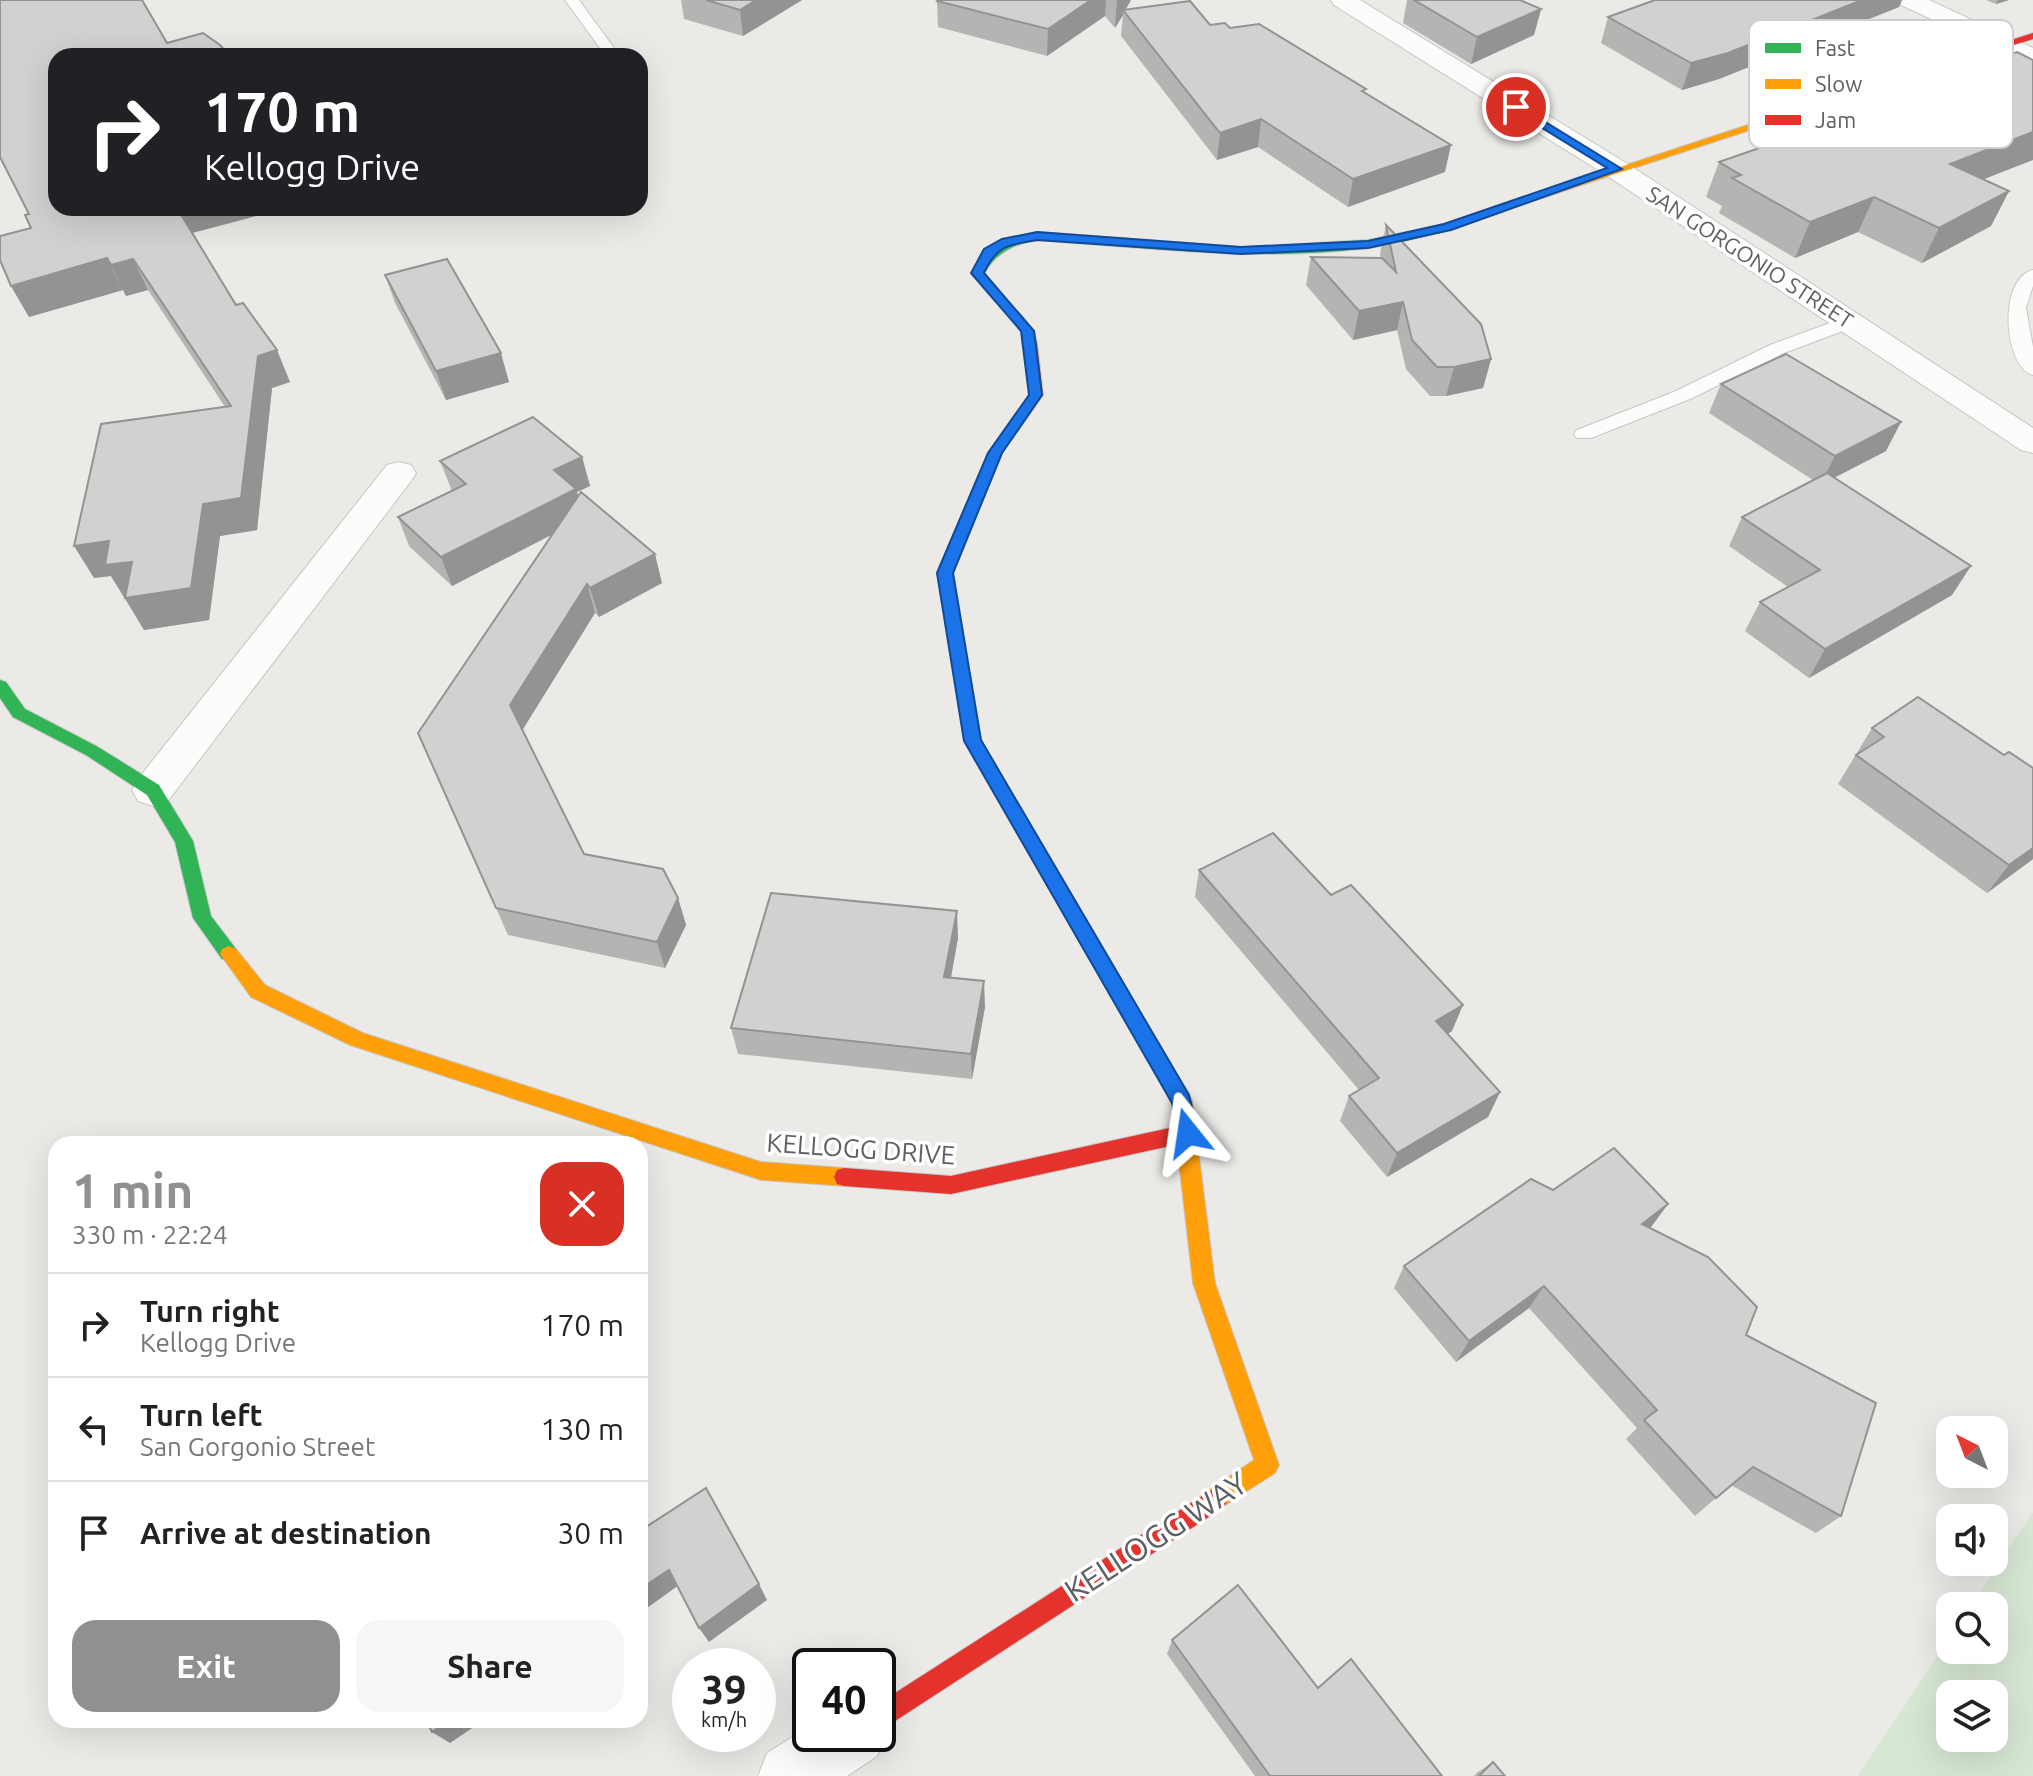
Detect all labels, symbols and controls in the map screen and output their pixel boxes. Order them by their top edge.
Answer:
legend [1749,20,2013,148]
text: Fast [1815,35,1856,60]
text: Slow [1815,71,1862,96]
pin [1482,73,1550,141]
icon: right [72,80,176,184]
text: 170 m [204,80,360,143]
icon: arrive [1494,85,1538,129]
text: Jam [1815,107,1856,132]
text: Kellogg Drive [204,146,420,187]
street label: SAN GORGONIO STREET [1642,180,1858,333]
position arrow [1146,1091,1230,1175]
street label: KELLOGG DRIVE [766,1127,956,1170]
button: close [540,1162,624,1246]
text: 1 min [72,1163,193,1217]
text: 330 m · 22:24 [72,1220,228,1249]
text: Turn right [140,1294,280,1328]
icon: right [72,1303,116,1347]
text: 170 m [540,1308,624,1342]
text: Kellogg Drive [140,1328,296,1357]
text: Turn left [140,1398,262,1432]
icon: left [72,1407,116,1451]
text: 130 m [540,1412,624,1446]
north arrow [1936,1416,2008,1488]
map controls [1936,1416,2008,1752]
text: San Gorgonio Street [140,1432,375,1461]
street label: KELLOGG WAY [1058,1464,1254,1608]
button: sound [1936,1504,2008,1576]
icon: arrive [72,1511,116,1555]
text: Arrive at destination [140,1516,432,1550]
text: 30 m [557,1516,624,1550]
button: search [1936,1592,2008,1664]
button: Exit [72,1620,340,1712]
button: Share [356,1620,624,1712]
speed limit sign: 40 [792,1648,896,1752]
text: 39 [701,1667,747,1712]
button: layers [1936,1680,2008,1752]
text: km/h [701,1708,747,1731]

